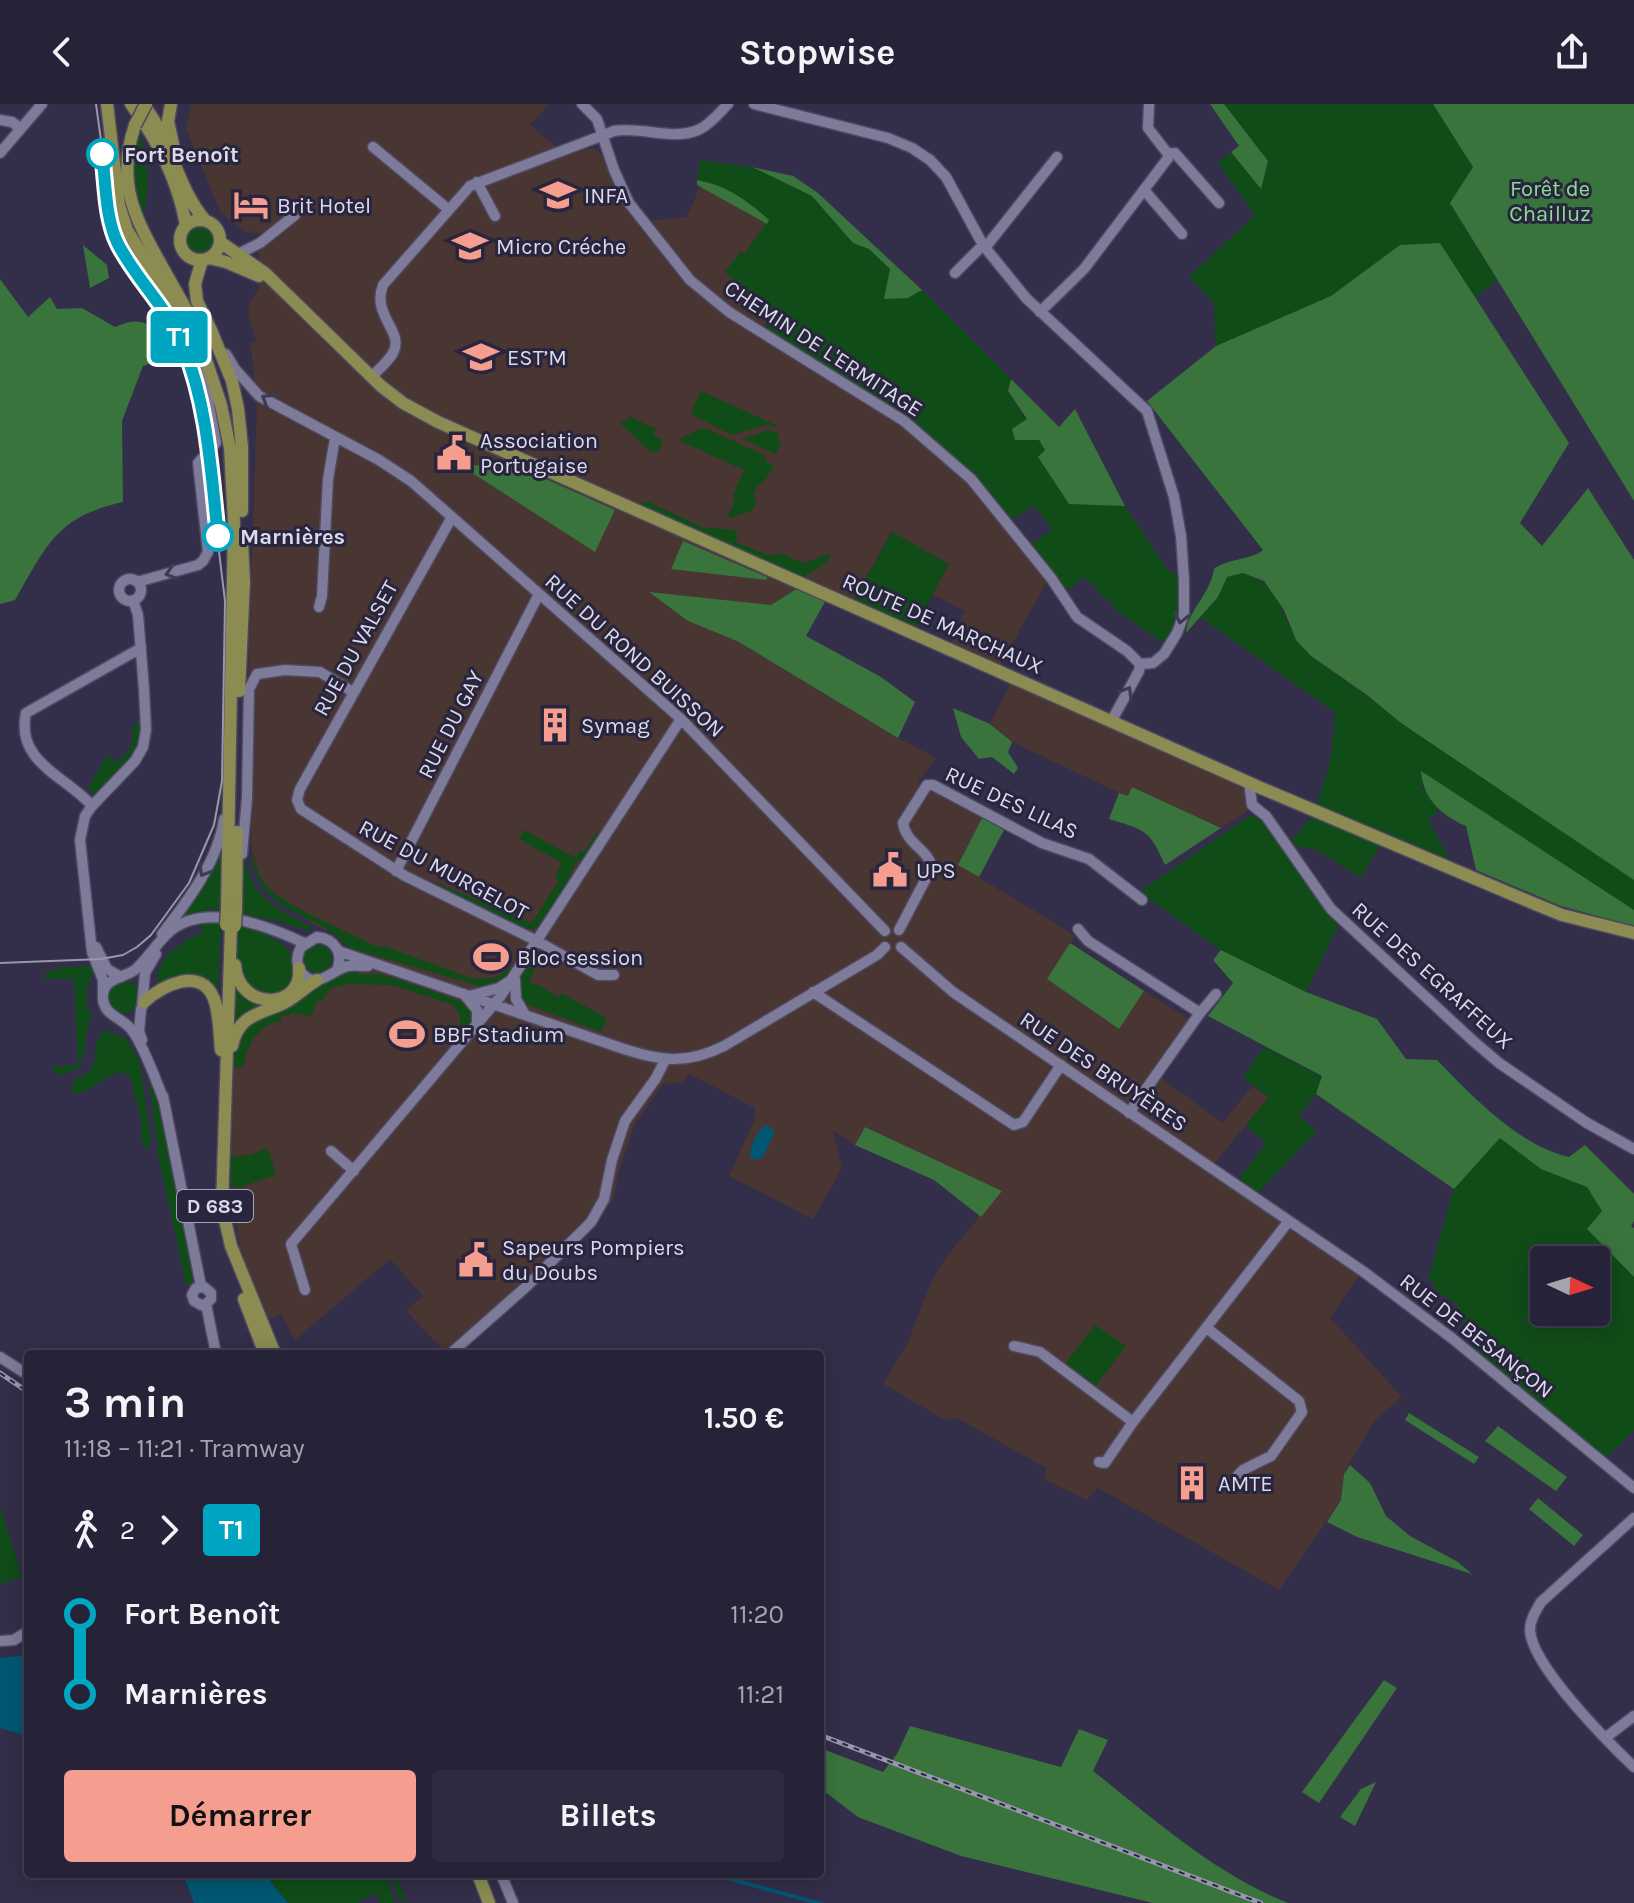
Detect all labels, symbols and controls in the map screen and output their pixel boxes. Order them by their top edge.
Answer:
icon: back [40,30,84,74]
icon: share [1550,30,1594,74]
text: Stopwise [739,31,895,73]
marker: Fort Benoît [87,139,117,169]
place label: Fort Benoît [124,142,239,168]
school or university icon: INFA [539,176,577,214]
park label: Forêt de Chailluz [1509,176,1591,227]
place label: INFA [584,183,628,209]
hotel icon: Brit Hotel [232,186,270,224]
place label: Brit Hotel [277,193,371,219]
school or university icon: Micro Créche [451,227,489,265]
place label: Micro Créche [496,234,626,260]
street label: CHEMIN DE L'ERMITAGE [720,275,927,423]
line badge: T1 [143,311,215,363]
text: T1 [167,320,191,353]
school or university icon: EST’M [462,338,500,376]
place label: EST’M [507,345,567,371]
one-way arrow [261,394,276,409]
place label: Association Portugaise [480,428,598,479]
public building icon: Association Portugaise [435,434,473,472]
marker: Marnières [203,521,233,551]
place label: Marnières [240,524,345,550]
one-way arrow [165,564,178,580]
street label: RUE DU ROND BUISSON [539,568,729,743]
street label: ROUTE DE MARCHAUX [838,568,1047,680]
street label: RUE DU VALSET [308,576,404,721]
one-way arrow [1173,611,1190,624]
street label: RUE DU GAY [413,666,489,783]
one-way arrow [1117,686,1133,701]
building icon: Symag [536,706,574,744]
place label: Symag [581,713,650,739]
street label: RUE DES LILAS [941,761,1082,845]
street label: RUE DU MURGELOT [354,814,533,926]
public building icon: UPS [871,851,909,889]
place label: UPS [916,858,956,884]
one-way arrow [198,862,214,877]
street label: RUE DES EGRAFFEUX [1347,897,1518,1055]
sports icon: Bloc session [472,938,510,976]
place label: Bloc session [517,945,643,971]
street label: RUE DES BRUYÈRES [1015,1005,1192,1137]
sports icon: BBF Stadium [388,1015,426,1053]
place label: BBF Stadium [433,1022,564,1048]
road number: D 683 [177,1190,253,1222]
place label: Sapeurs Pompiers du Doubs [502,1235,685,1286]
public building icon: Sapeurs Pompiers du Doubs [457,1241,495,1279]
north arrow [1530,1246,1610,1326]
map controls [1530,1246,1610,1326]
street label: RUE DE BESANÇON [1395,1268,1558,1404]
text: 3 min [64,1377,186,1428]
text: 1.50 € [704,1400,784,1436]
text: 11:18 – 11:21 · Tramway [64,1433,305,1464]
building icon: AMTE [1173,1464,1211,1502]
place label: AMTE [1218,1471,1273,1497]
icon: walk [64,1508,108,1552]
icon: forward [147,1508,191,1552]
text: T1 [219,1513,244,1546]
text: 2 [120,1515,135,1546]
text: Fort Benoît [124,1596,280,1632]
text: 11:20 [730,1599,784,1630]
text: Marnières [124,1676,268,1712]
text: 11:21 [737,1679,784,1710]
button: Démarrer [64,1770,416,1862]
button: Billets [432,1770,784,1862]

